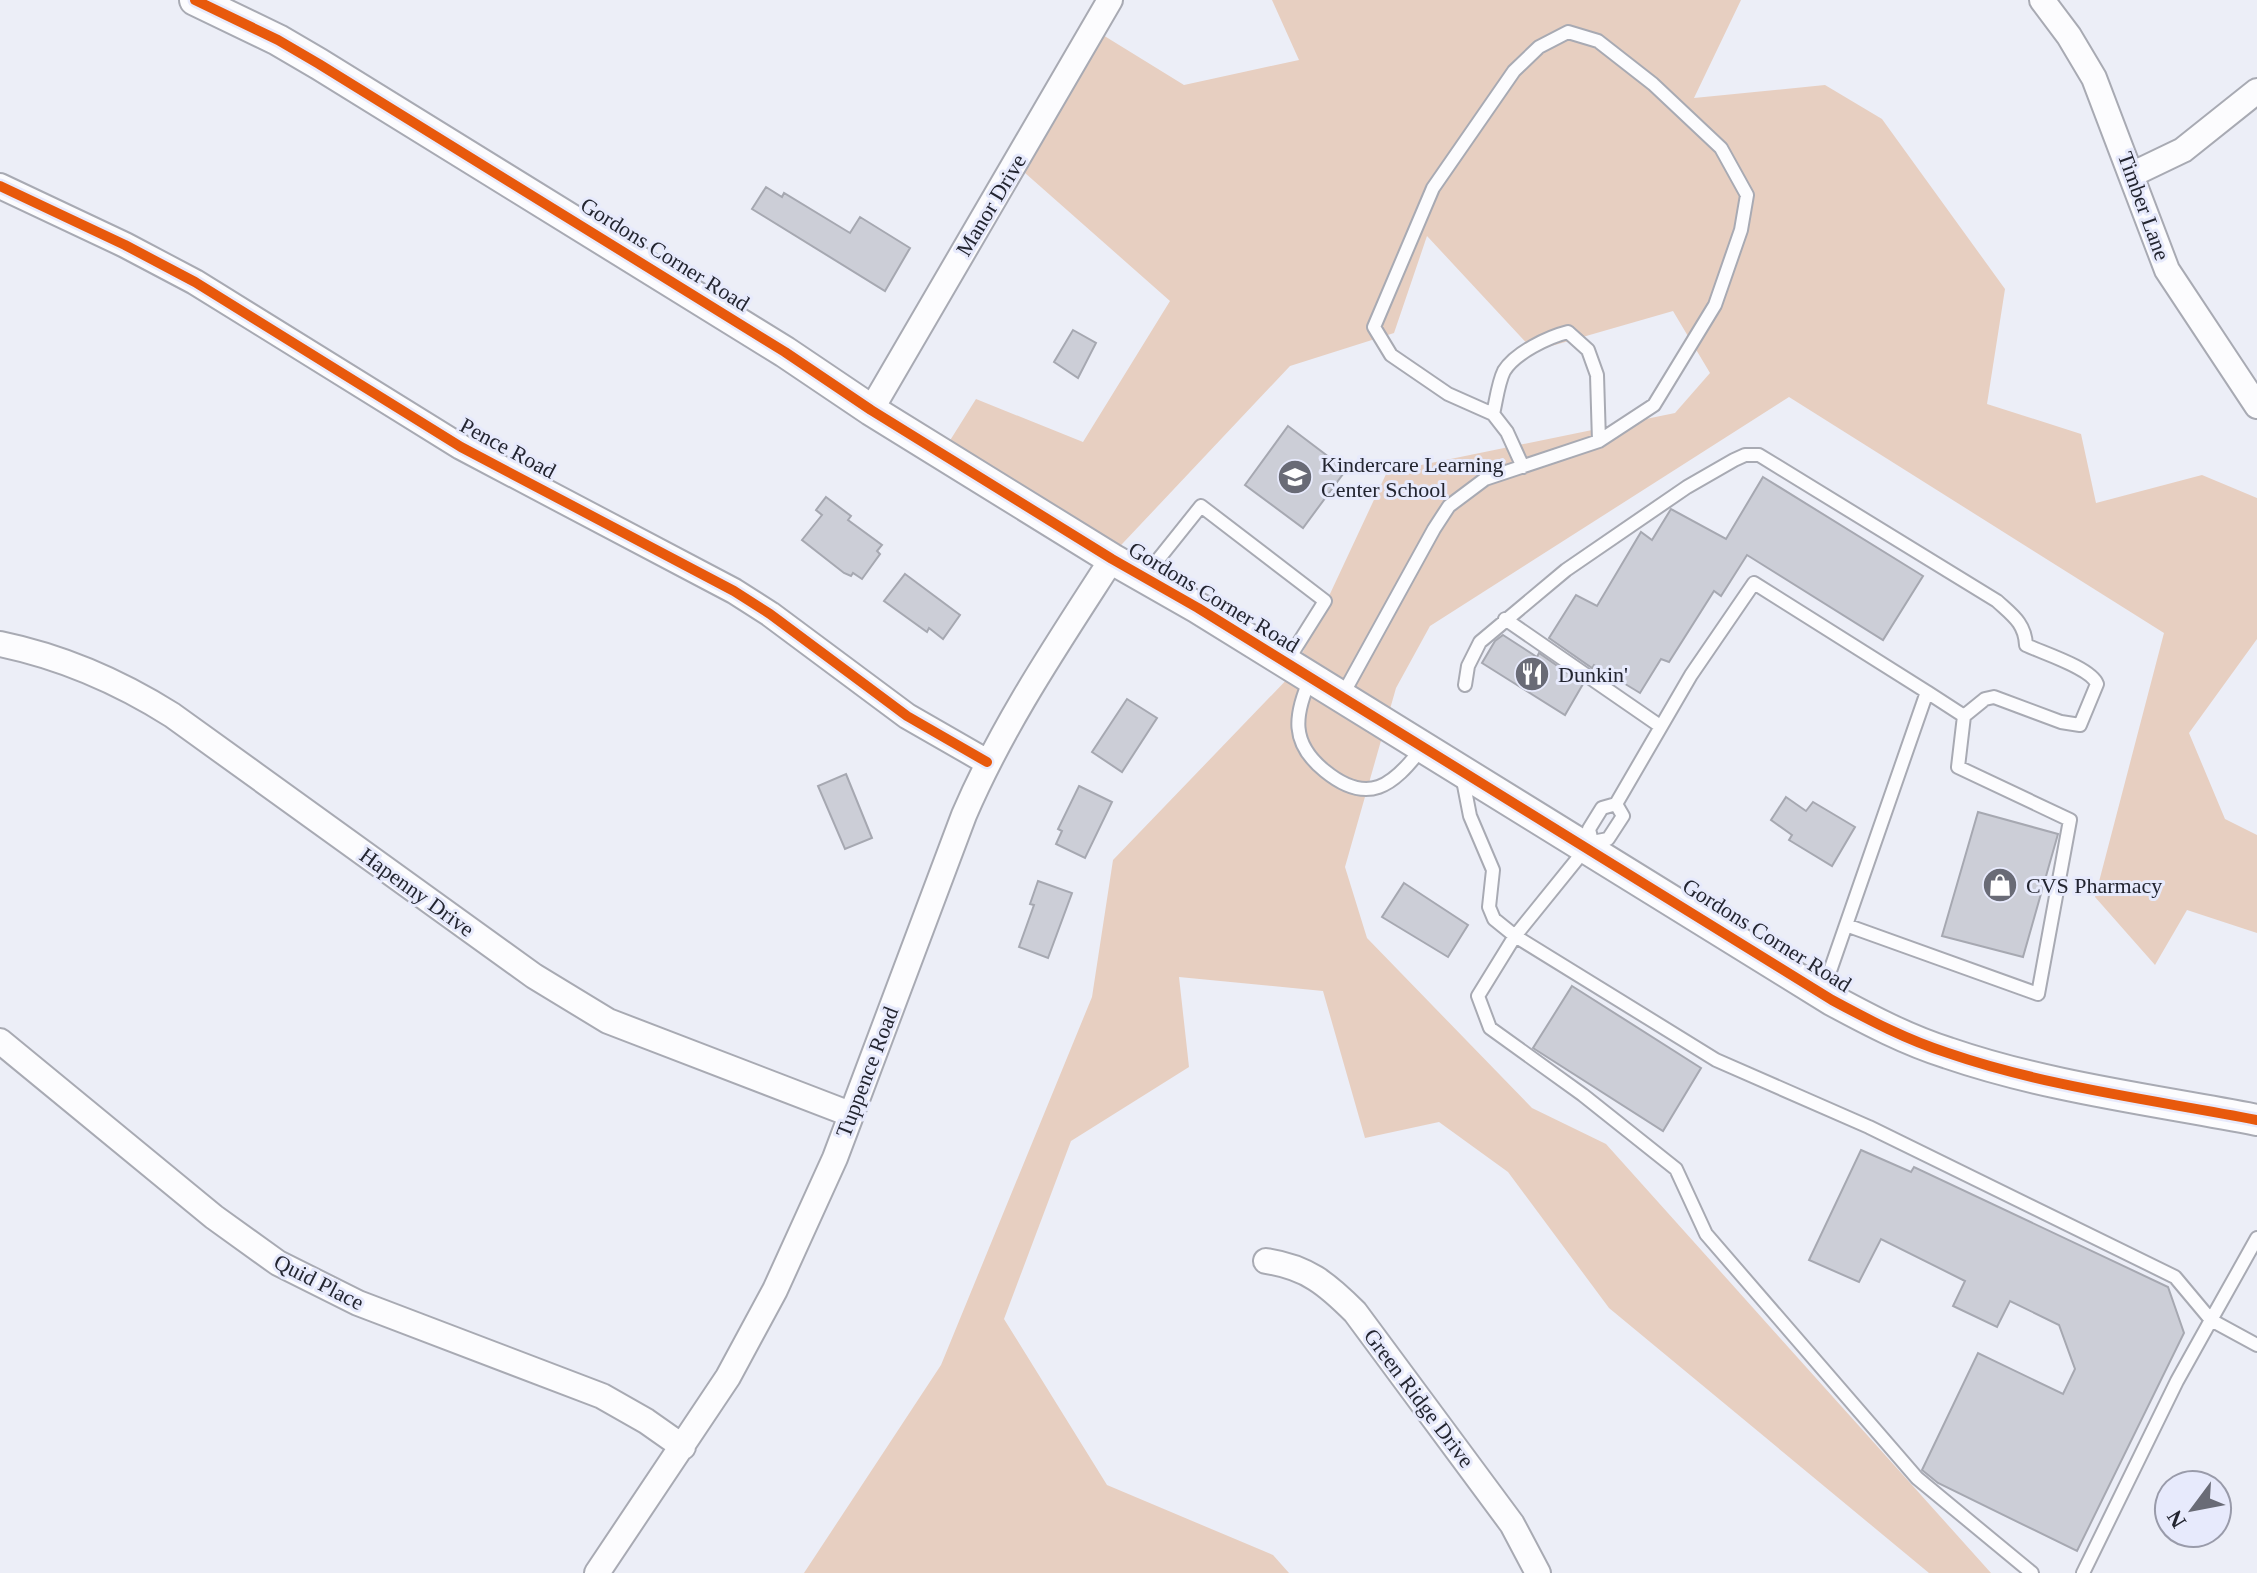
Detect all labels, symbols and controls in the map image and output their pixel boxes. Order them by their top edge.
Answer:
street label: Timber Lane [2113,148,2175,264]
street label: Manor Drive [951,150,1031,260]
street label: Gordons Corner Road [576,192,754,316]
street label: Pence Road [456,412,560,484]
place label: Kindercare Learning Center School [1321,452,1504,502]
school or university icon: Kindercare Learning Center School [1276,458,1314,496]
street label: Gordons Corner Road [1124,536,1304,658]
restaurant icon: Dunkin' [1513,655,1551,693]
place label: Dunkin' [1558,662,1628,687]
street label: Hapenny Drive [355,842,479,942]
shop icon: CVS Pharmacy [1981,866,2019,904]
street label: Gordons Corner Road [1678,873,1856,997]
place label: CVS Pharmacy [2026,873,2162,898]
street label: Tuppence Road [831,1003,903,1141]
street label: Quid Place [270,1249,368,1315]
street label: Green Ridge Drive [1359,1324,1479,1472]
north arrow [2153,1469,2233,1549]
text: N [2162,1506,2191,1533]

